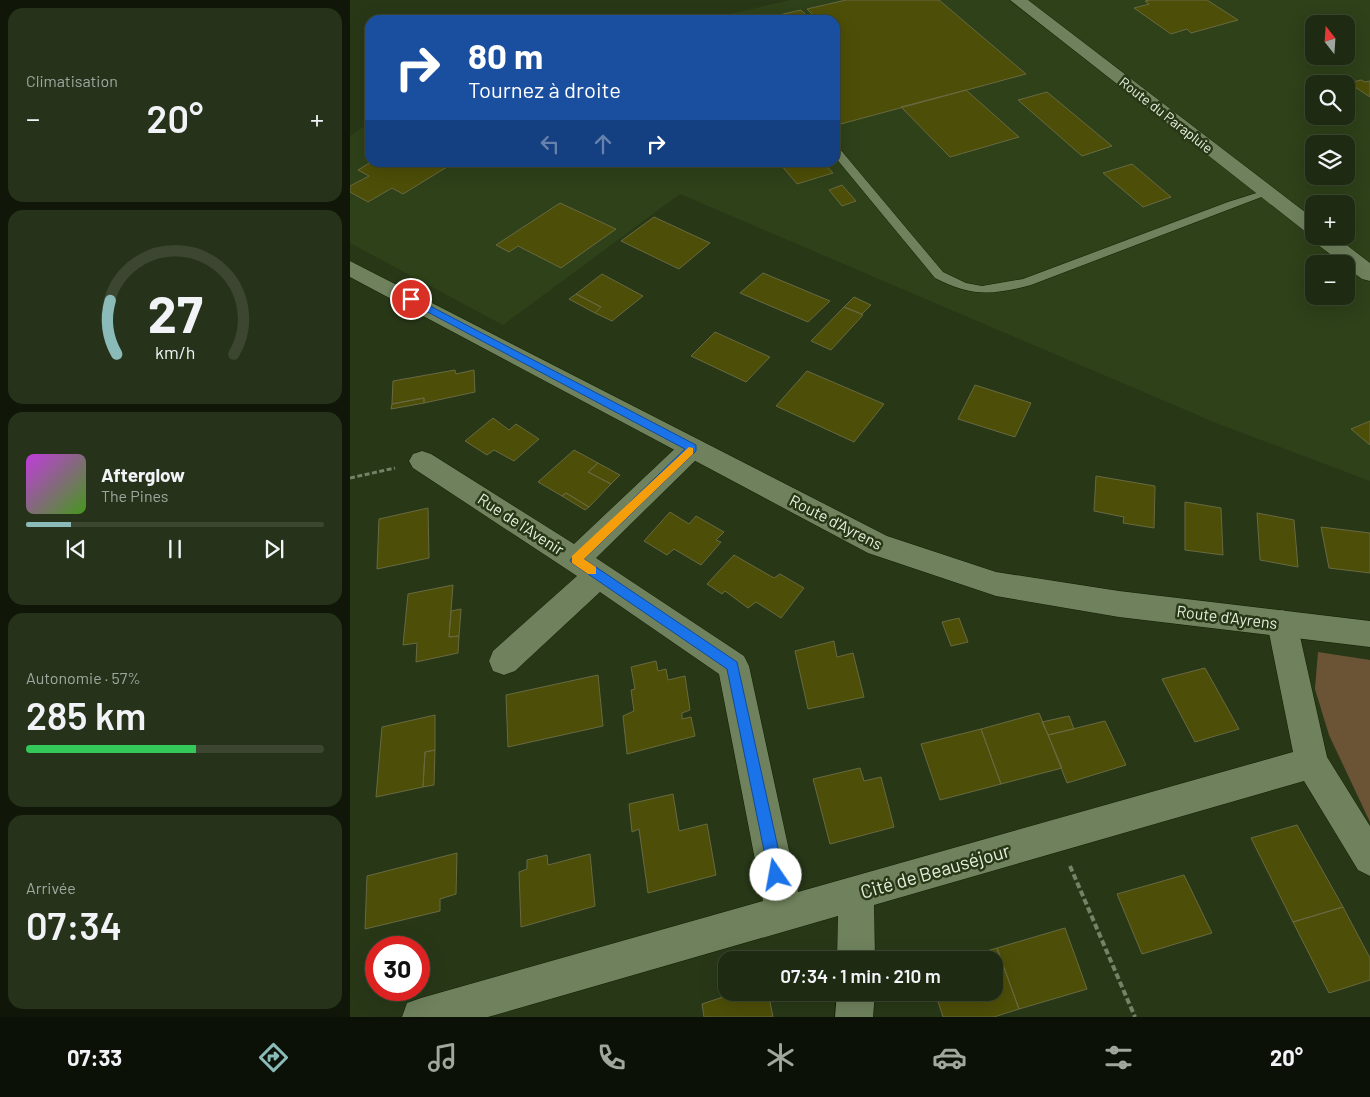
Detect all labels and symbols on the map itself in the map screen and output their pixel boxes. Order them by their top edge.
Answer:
north arrow [1305,15,1355,65]
street label: Route du Parapluie [1116,73,1216,156]
pin [390,278,432,320]
street label: Rue de l'Avenir [475,489,568,559]
street label: Route d'Ayrens [787,490,886,553]
street label: Route d'Ayrens [1176,601,1279,632]
street label: Cité de Beauséjour [857,838,1012,903]
position arrow [749,848,801,900]
speed limit sign: 30 [365,936,430,1001]

